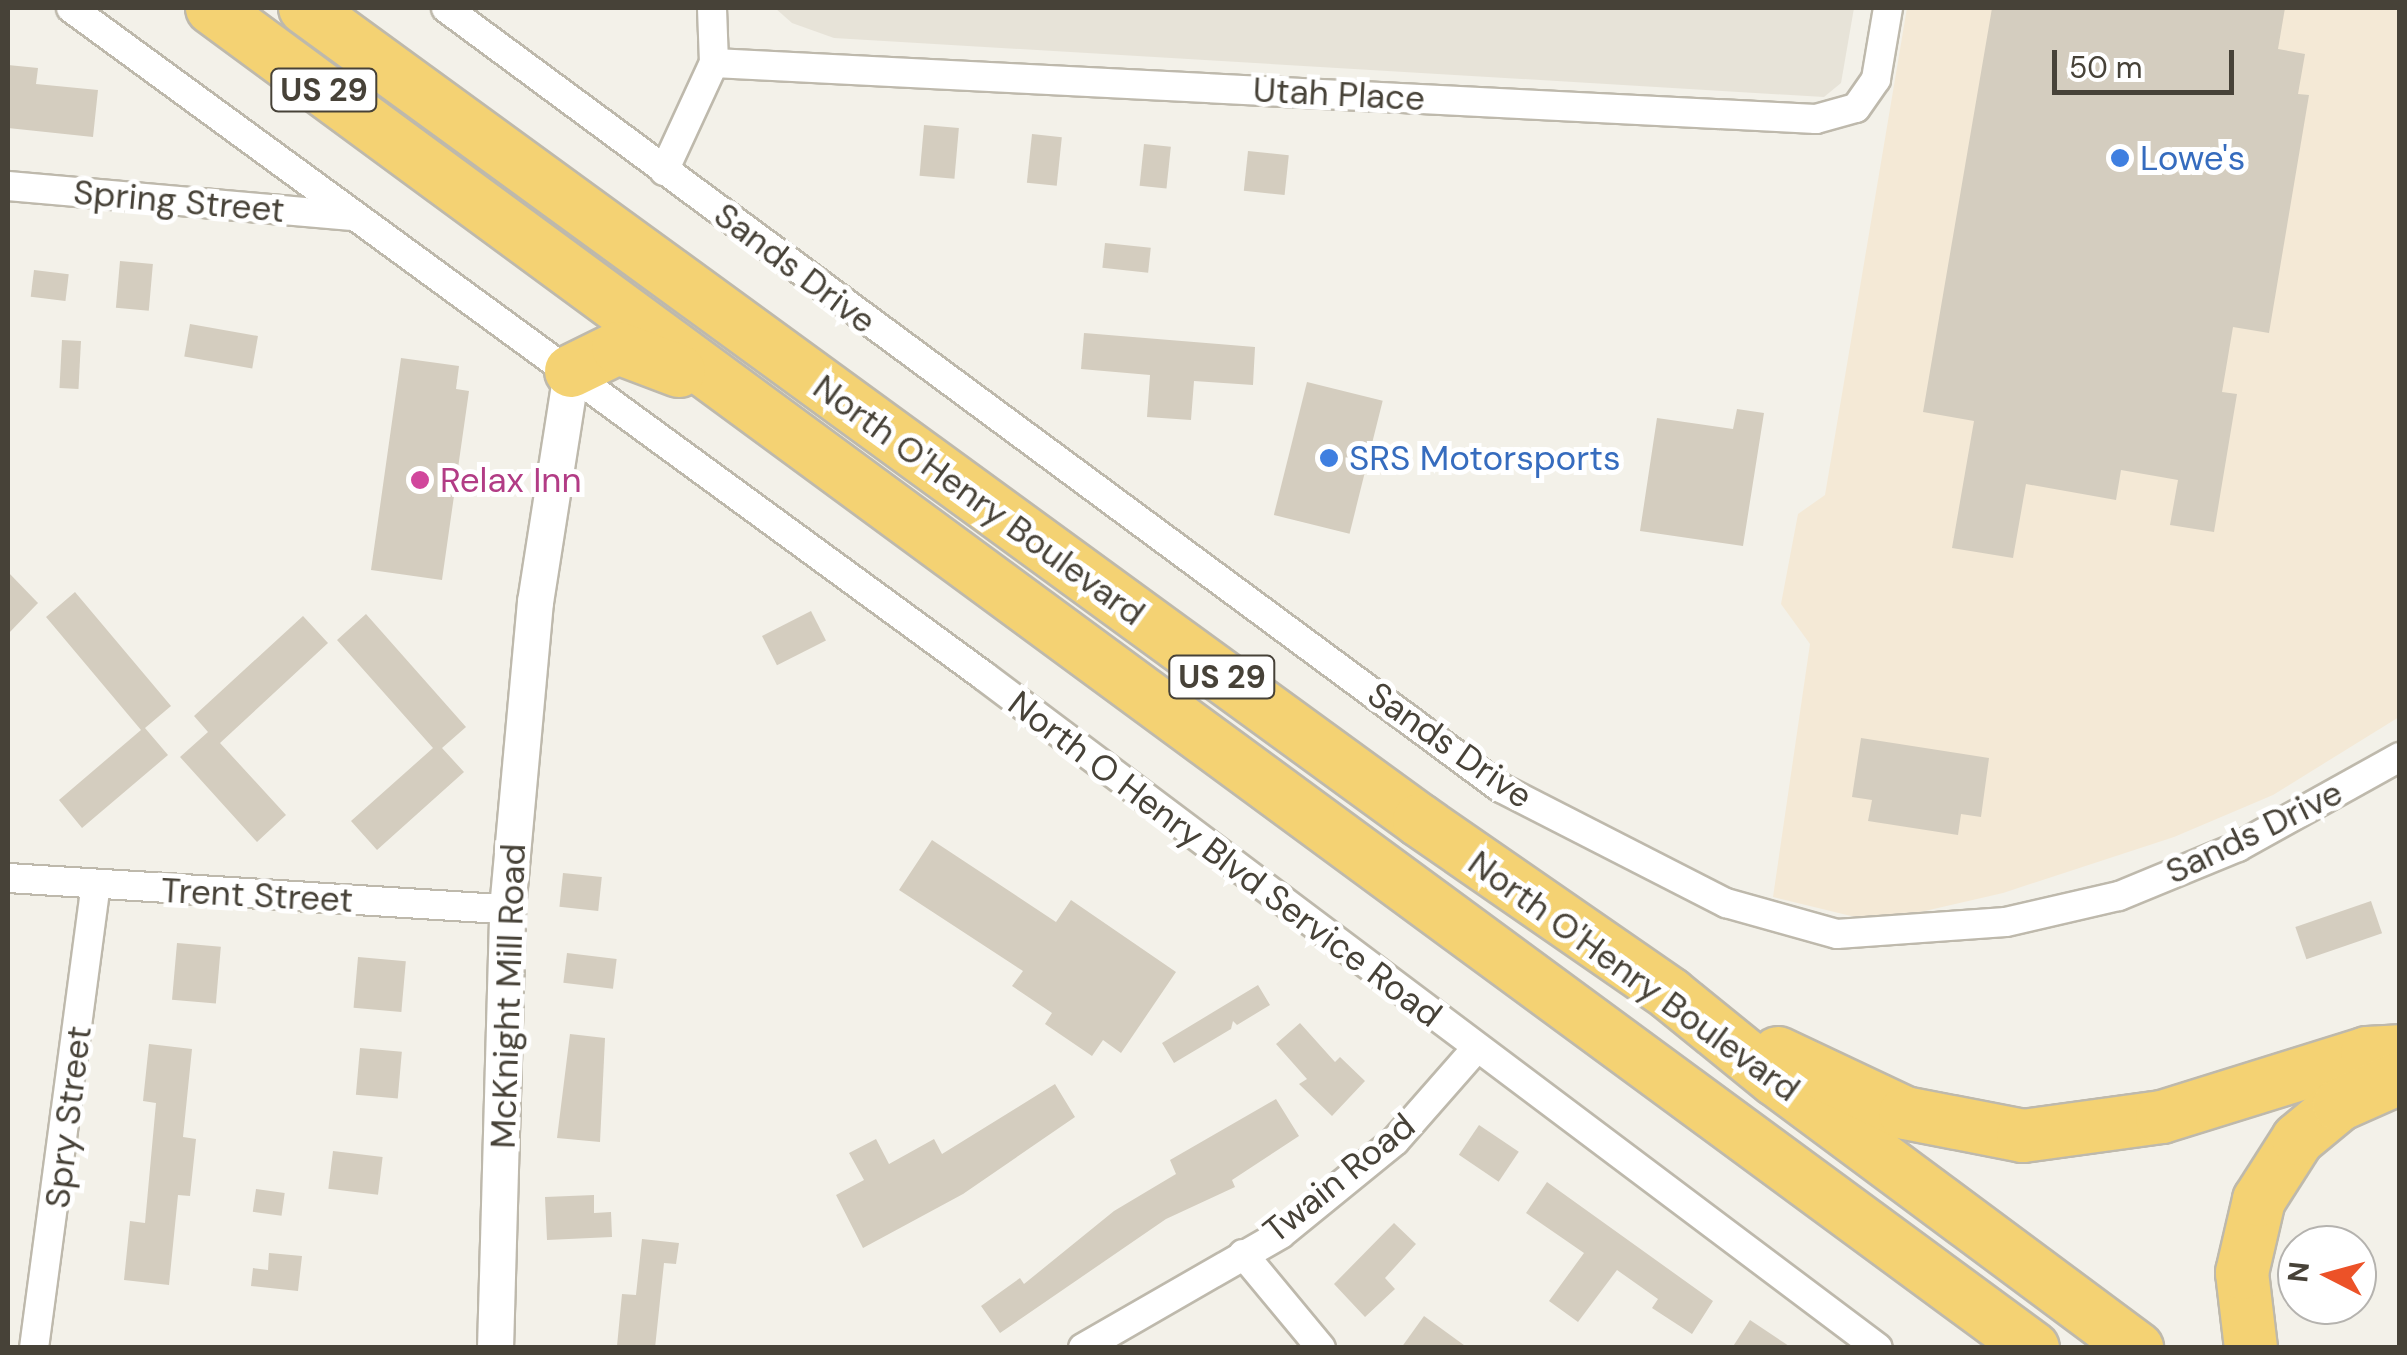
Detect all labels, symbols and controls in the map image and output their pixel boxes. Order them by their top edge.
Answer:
scale bar [2057,30,2240,92]
text: 50 m [2069,48,2143,87]
road number: US 29 [269,63,379,117]
street label: Utah Place [1252,69,1426,119]
place label: Lowe's [2140,137,2245,179]
marker: Lowe's [2109,147,2131,169]
street label: Spring Street [72,171,286,231]
street label: Sands Drive [706,194,884,342]
street label: North O'Henry Boulevard [805,366,1153,634]
place label: SRS Motorsports [1349,437,1621,479]
marker: SRS Motorsports [1318,447,1340,469]
place label: Relax Inn [440,459,582,501]
marker: Relax Inn [409,469,431,491]
road number: US 29 [1167,650,1277,704]
street label: Sands Drive [1360,673,1540,817]
street label: North O Henry Blvd Service Road [1000,682,1450,1036]
street label: Sands Drive [2159,771,2349,893]
street label: North O'Henry Boulevard [1460,842,1808,1110]
street label: McKnight Mill Road [482,843,534,1149]
street label: Trent Street [160,869,354,921]
street label: Spry Street [36,1024,100,1210]
street label: Twain Road [1255,1104,1423,1252]
north arrow [2277,1225,2377,1325]
text: N [2279,1260,2318,1284]

